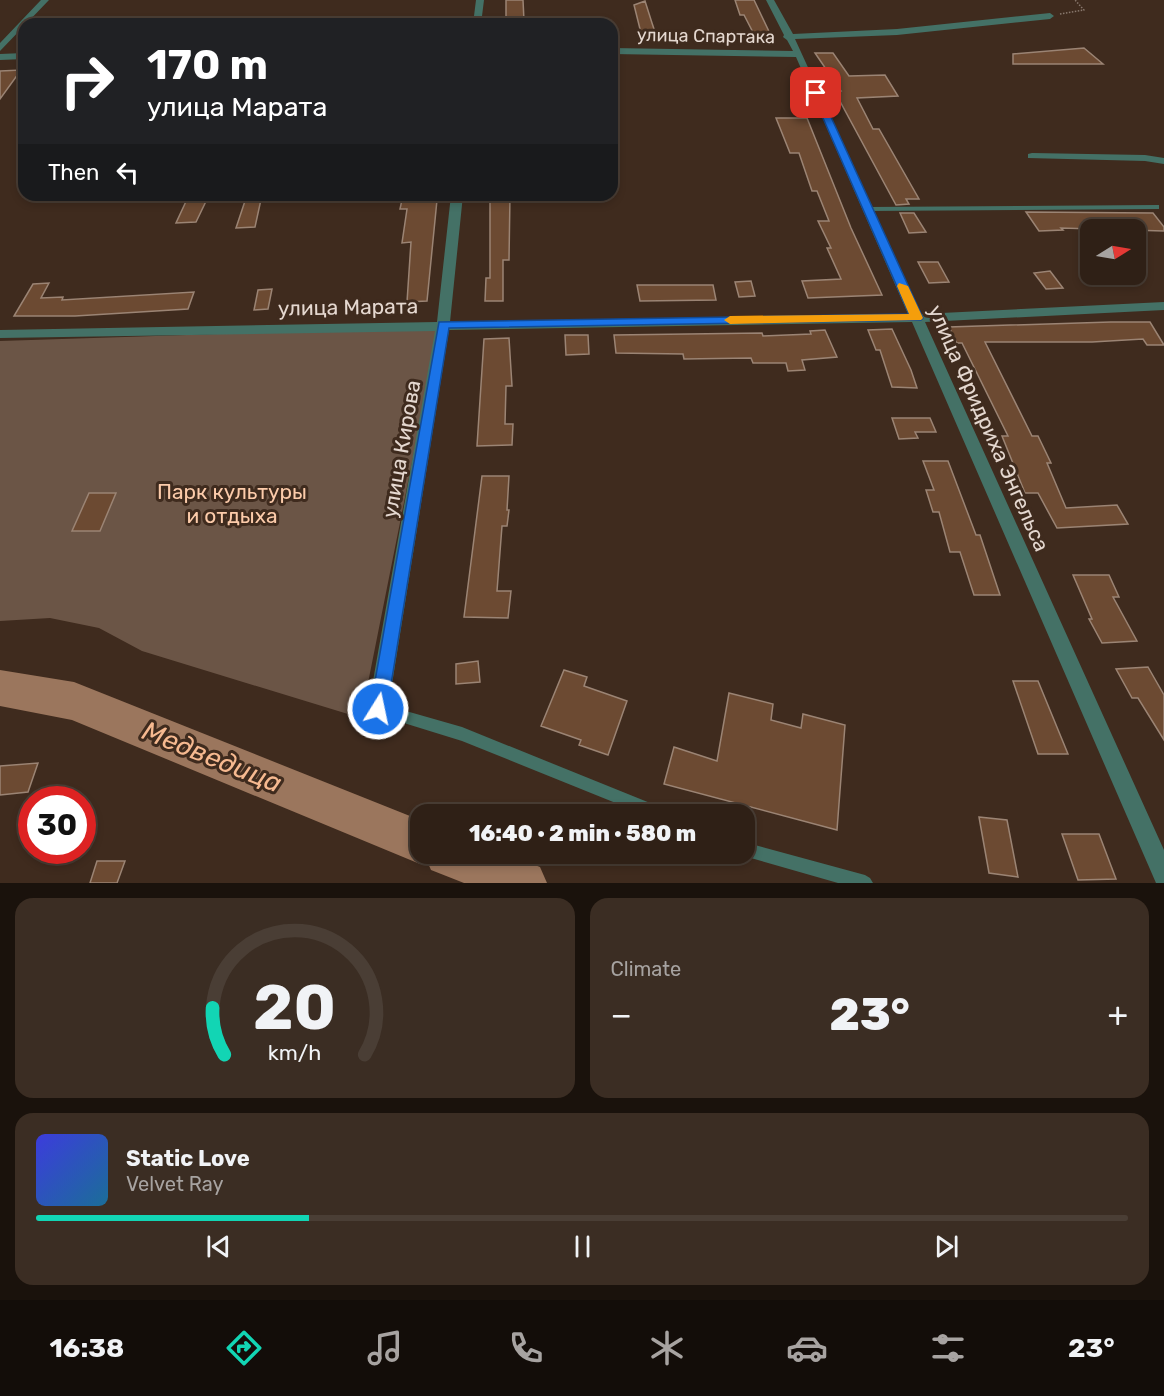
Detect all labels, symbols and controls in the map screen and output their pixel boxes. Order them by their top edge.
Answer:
street label: улица Спартака [637,24,775,48]
text: 170 m [147,40,268,90]
icon: right [48,42,126,120]
pin [790,67,841,118]
icon: arrive [799,76,832,109]
text: улица Марата [147,91,327,123]
icon: left [111,156,144,189]
text: Then [48,159,99,186]
north arrow [1080,219,1146,285]
map controls [1080,219,1146,285]
street label: улица Марата [278,293,418,321]
street label: улица Фридриха Энгельса [923,301,1055,555]
street label: улица Кирова [377,378,425,520]
park label: Парк культуры и отдыха [157,479,307,528]
position arrow [346,677,410,741]
water label: Медведица [138,715,287,800]
speed limit sign: 30 [18,786,96,864]
text: 16:40 · 2 min · 580 m [469,820,696,847]
text: Climate [611,957,681,981]
text: 20 [253,971,336,1045]
text: 23° [830,988,910,1041]
text: − [611,995,632,1034]
text: + [1107,995,1128,1034]
text: km/h [268,1040,322,1065]
text: Static Love [126,1145,250,1172]
text: Velvet Ray [126,1172,224,1196]
icon: previous [202,1230,235,1263]
icon: pause [566,1230,599,1263]
icon: next [930,1230,963,1263]
icon: directions [223,1327,265,1369]
icon: music [364,1327,406,1369]
icon: phone [505,1327,547,1369]
icon: climate [646,1327,688,1369]
icon: car [786,1327,828,1369]
icon: filters [927,1327,969,1369]
text: 16:38 [49,1332,124,1364]
text: 23° [1068,1332,1115,1364]

